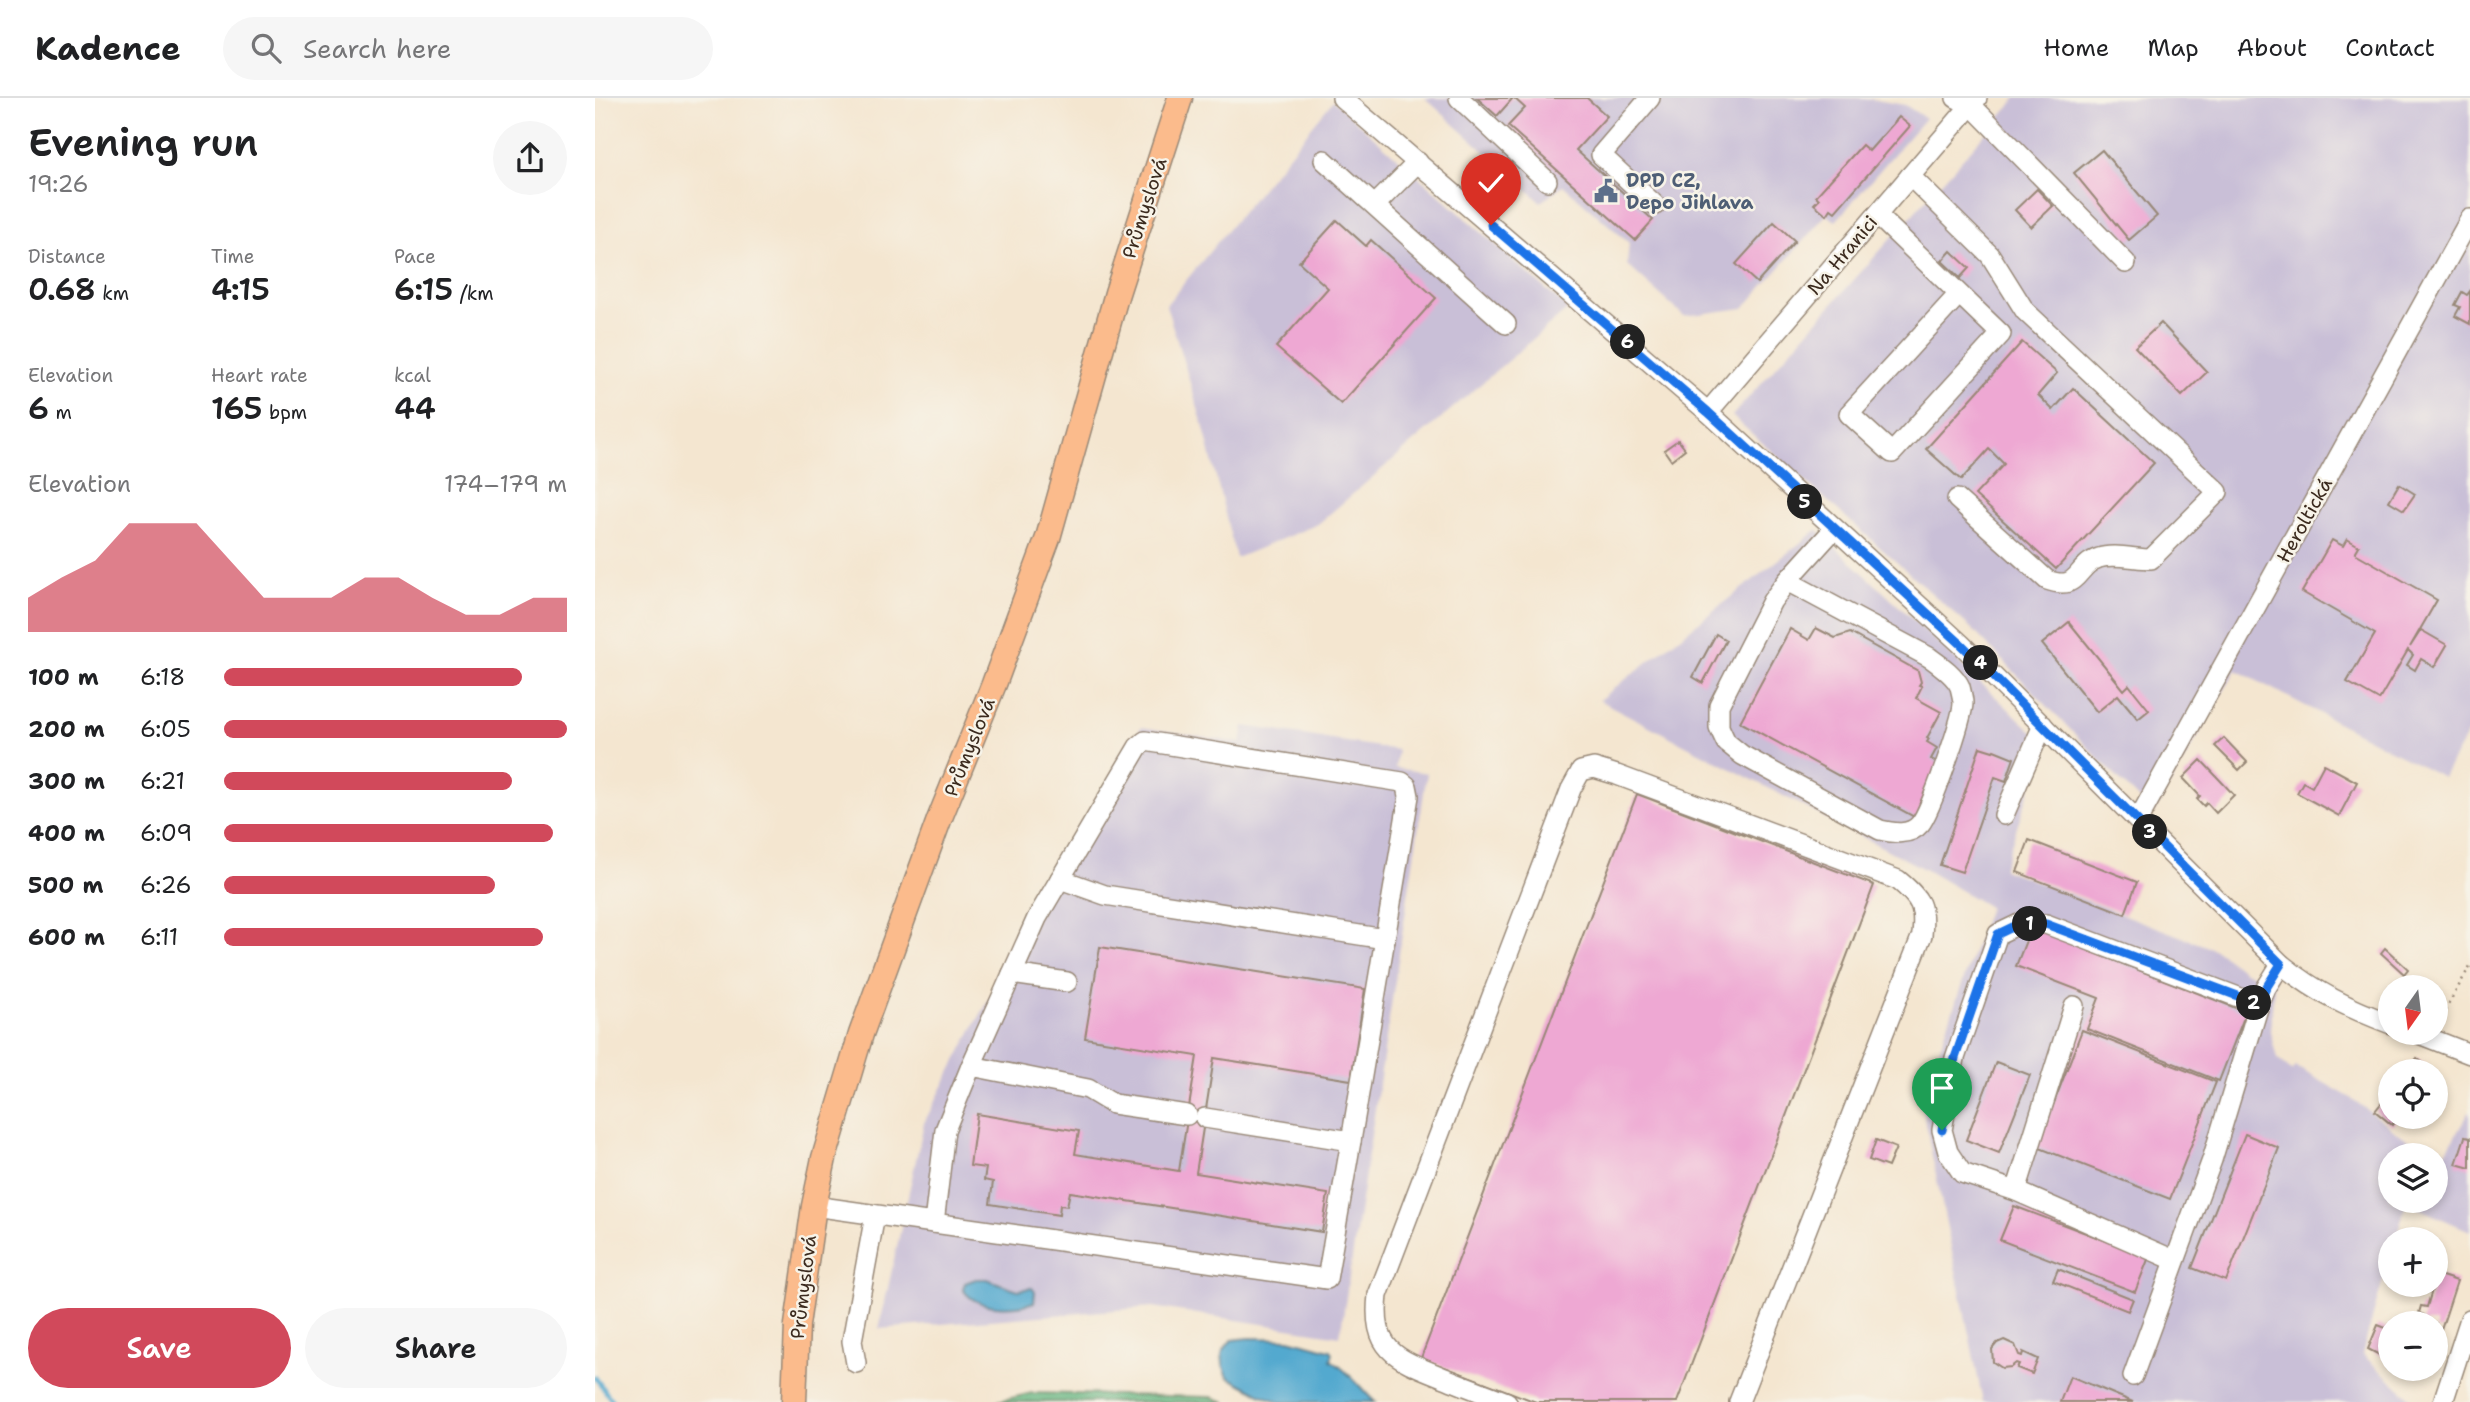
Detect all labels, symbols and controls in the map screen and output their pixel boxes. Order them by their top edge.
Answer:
search box [223,17,713,80]
text: Kadence [35,26,181,71]
icon: search [247,29,285,67]
text: Search here [303,31,451,66]
text: Home [2043,32,2109,64]
text: Map [2147,32,2199,64]
text: About [2237,32,2307,64]
text: Contact [2345,32,2435,64]
text: Evening run [28,117,258,168]
button: share [493,121,567,195]
pin [1461,153,1521,225]
street label: Průmyslová [1116,154,1173,262]
icon: check [1472,164,1510,202]
place label: DPD CZ, Depo Jihlava [1626,168,1754,215]
text: 19:26 [28,169,89,199]
public building icon: DPD CZ, Depo Jihlava [1592,177,1620,205]
street label: Na Hranici [1802,210,1883,300]
text: Distance [28,244,106,269]
text: Time [211,244,255,269]
text: Pace [394,244,436,269]
text: 0.68 [28,269,96,310]
text: 4:15 [211,269,270,310]
text: 6:15 [394,269,453,310]
text: km [96,281,129,306]
text: /km [453,281,494,306]
pin: 6 [1611,324,1645,360]
text: 6 [1621,329,1634,354]
text: Elevation [28,363,113,388]
text: Heart rate [211,363,308,388]
text: kcal [394,363,431,388]
text: 6 [28,388,49,429]
text: 165 [211,388,262,429]
text: 44 [394,388,436,429]
text: m [49,400,72,425]
text: bpm [262,400,307,425]
text: Elevation [28,469,131,499]
text: 174–179 m [444,469,567,499]
street label: Heroltická [2271,473,2338,567]
pin: 5 [1787,484,1823,520]
text: 5 [1799,489,1810,514]
pin: 4 [1963,646,1999,680]
text: 4 [1974,650,1987,675]
text: 100 m [28,662,99,692]
text: 6:18 [140,662,185,692]
street label: Průmyslová [938,694,1001,800]
text: 200 m [28,714,105,744]
text: 6:05 [140,714,191,744]
text: 300 m [28,766,105,796]
text: 6:21 [140,766,185,796]
pin: 3 [2133,814,2167,850]
text: 400 m [28,818,105,848]
text: 6:09 [140,818,192,848]
text: 3 [2143,819,2156,844]
text: 500 m [28,870,103,900]
text: 6:26 [140,870,192,900]
pin: 1 [2013,906,2047,942]
text: 1 [2025,911,2034,936]
text: 600 m [28,922,105,952]
text: 6:11 [140,922,178,952]
north arrow [2378,975,2448,1045]
map controls [2378,975,2448,1381]
pin: 2 [2237,986,2271,1020]
text: 2 [2247,990,2260,1015]
pin [1912,1058,1972,1130]
button: locate [2378,1059,2448,1129]
icon: arrive [1923,1069,1961,1107]
button: layers [2378,1143,2448,1213]
button: + [2378,1227,2448,1297]
street label: Průmyslová [785,1234,822,1340]
button: Save [28,1308,291,1388]
button: Share [305,1308,567,1388]
button: − [2378,1311,2448,1381]

